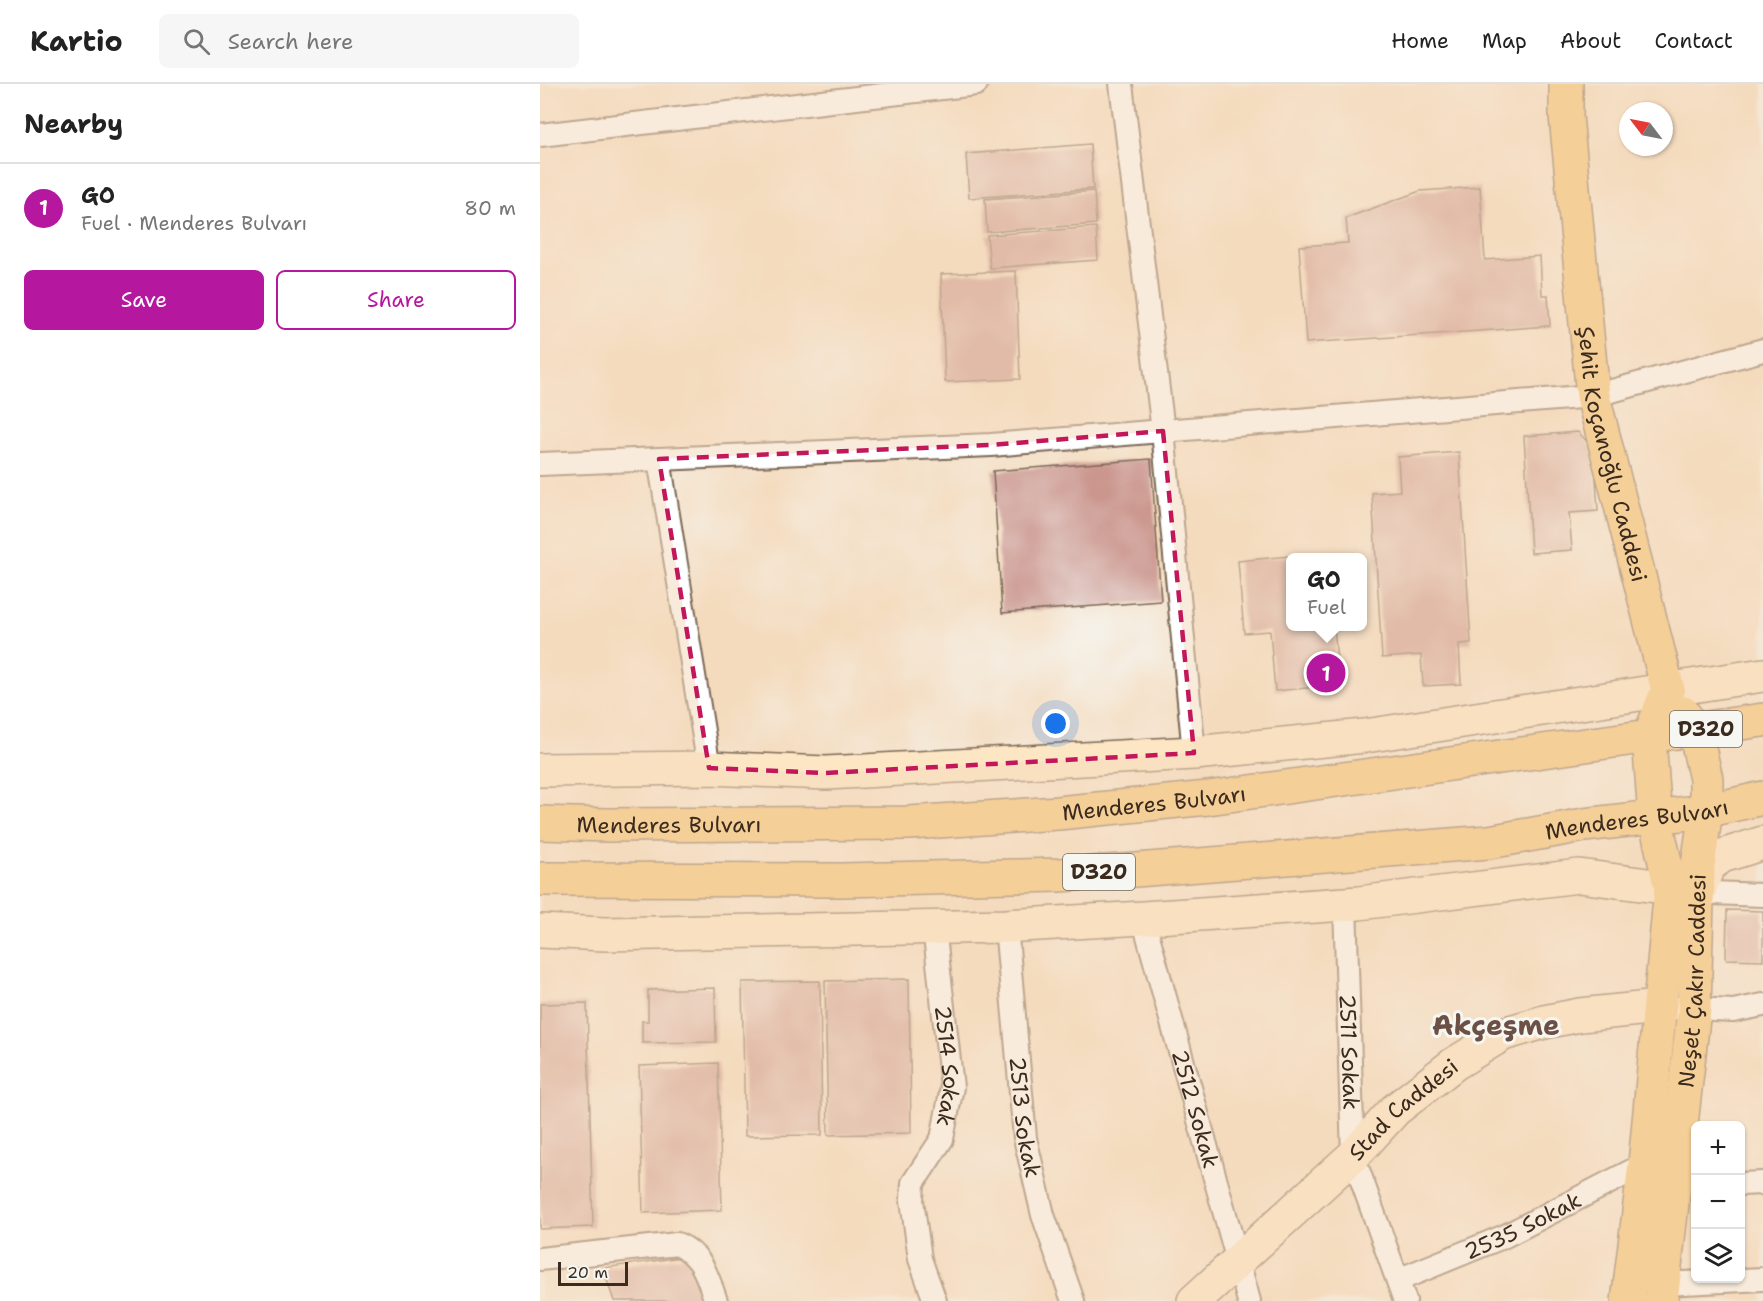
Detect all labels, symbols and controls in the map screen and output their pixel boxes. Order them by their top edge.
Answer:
search box [159,14,579,68]
text: Kartio [30,22,123,60]
icon: search [180,25,213,58]
text: Search here [228,27,353,56]
text: Home [1391,27,1449,55]
text: Map [1482,27,1527,55]
text: About [1560,27,1621,55]
text: Contact [1654,27,1733,55]
north arrow [1619,102,1673,156]
text: Nearby [24,106,123,141]
text: GO [81,181,115,210]
text: 1 [39,195,48,221]
text: 80 m [464,195,516,221]
text: Fuel · Menderes Bulvarı [81,210,307,236]
button: Save [24,270,264,330]
button: Share [276,270,516,330]
street label: Şehit Koçanoğlu Caddesi [1572,325,1654,585]
popup [1286,553,1367,631]
text: GO [1307,565,1341,594]
text: Fuel [1307,594,1346,620]
pin: 1 [1306,650,1346,696]
your location [1041,709,1070,738]
road number: D320 [1670,711,1742,747]
street label: Menderes Bulvarı [1061,778,1248,827]
street label: Menderes Bulvarı [1543,792,1731,846]
street label: Menderes Bulvarı [576,809,761,840]
road number: D320 [1063,854,1135,890]
street label: Neşet Çakır Caddesi [1671,873,1712,1089]
street label: 2511 Sokak [1333,993,1366,1110]
street label: 2514 Sokak [928,1004,967,1129]
district label: Akçeşme [1432,1006,1560,1044]
street label: 2512 Sokak [1166,1046,1226,1171]
street label: Stad Caddesi [1342,1052,1464,1166]
street label: 2513 Sokak [1003,1055,1048,1180]
map controls [1691,1121,1745,1283]
button: + [1691,1121,1745,1175]
button: − [1691,1175,1745,1229]
street label: 2535 Sokak [1460,1185,1586,1266]
button: layers [1691,1229,1745,1283]
scale bar [558,1259,628,1286]
text: 20 m [567,1262,608,1283]

